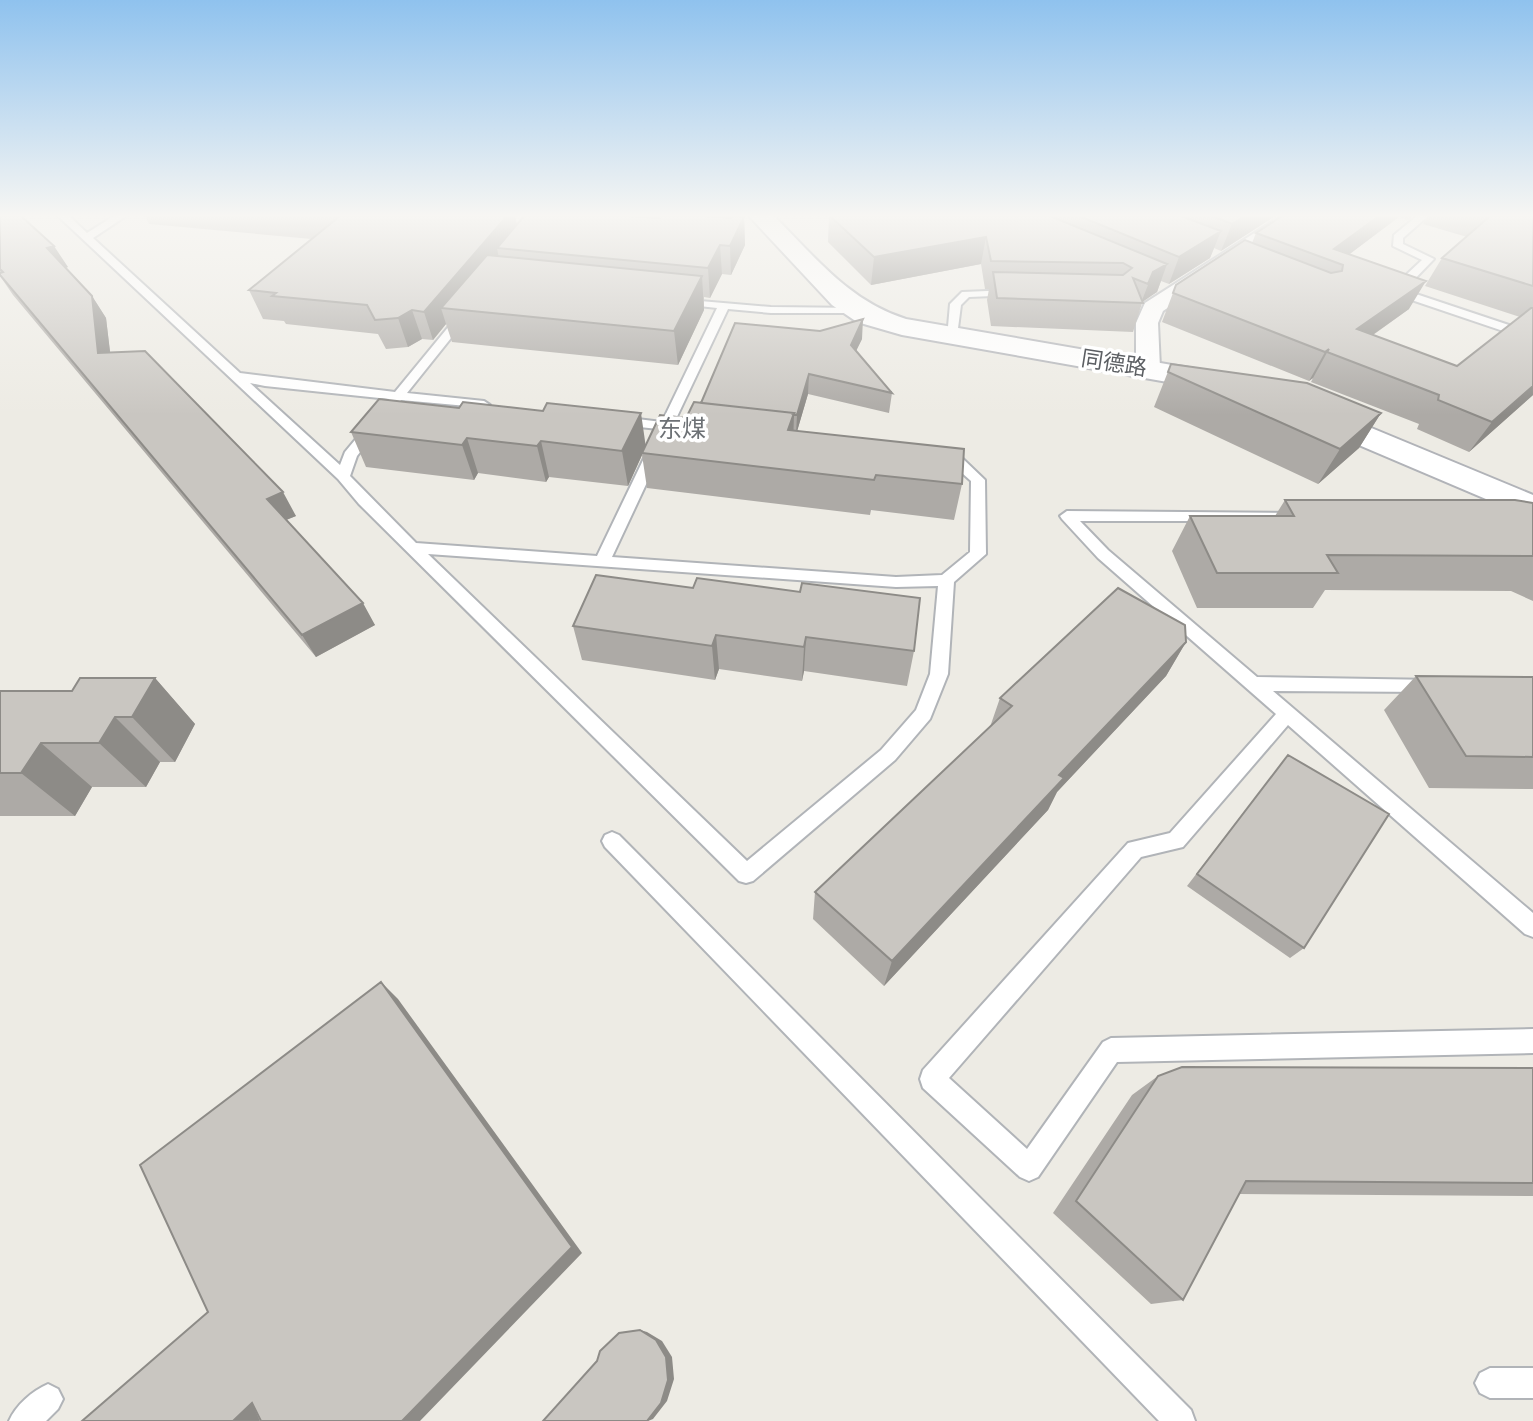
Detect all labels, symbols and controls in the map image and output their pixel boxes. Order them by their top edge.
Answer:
street label: 同德路 [1079,344,1149,382]
district label: 东煤 [658,413,706,444]

